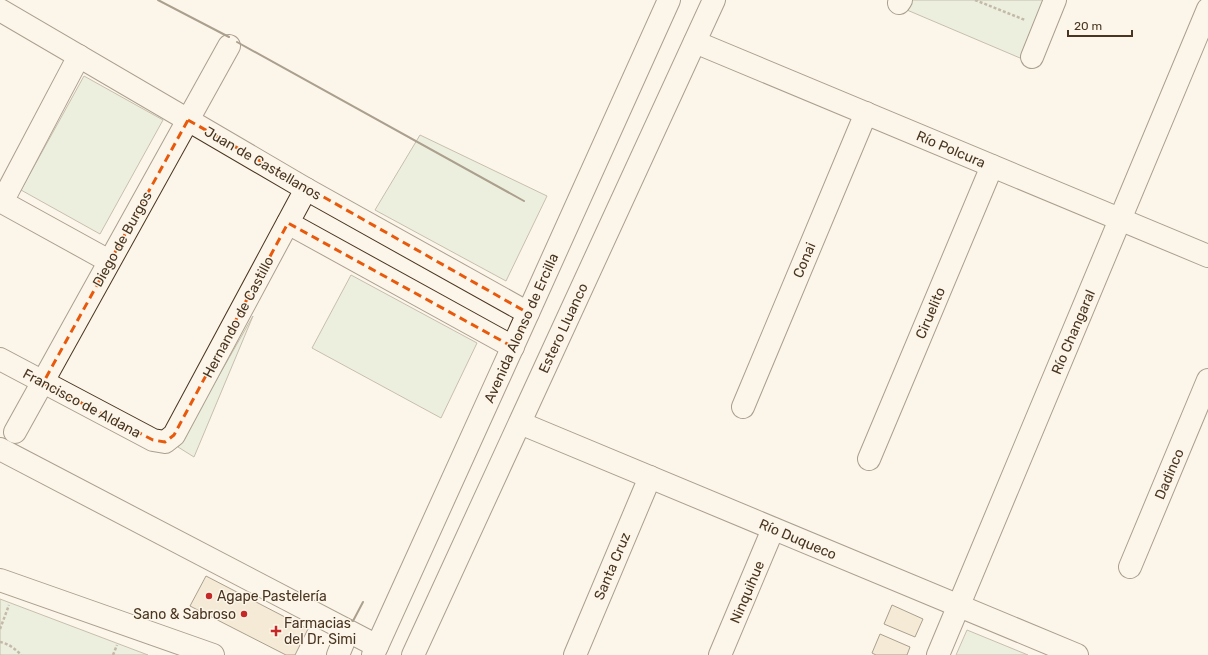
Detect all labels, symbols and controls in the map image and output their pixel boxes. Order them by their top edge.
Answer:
scale bar [1068,12,1132,38]
text: 20 m [1074,19,1102,33]
street label: Juan de Castellanos [201,123,324,204]
street label: Río Polcura [914,127,988,172]
street label: Diego de Burgos [89,188,156,290]
street label: Conai [789,240,820,281]
street label: Avenida Alonso de Ercilla [481,251,562,406]
street label: Hernando de Castillo [199,254,278,381]
street label: Estero Lluanco [535,281,592,376]
street label: Ciruelito [912,285,949,342]
street label: Río Changaral [1048,287,1099,377]
street label: Francisco de Aldana [20,365,144,442]
street label: Dadinco [1151,446,1188,502]
street label: Río Duqueco [757,516,839,563]
street label: Santa Cruz [591,530,634,602]
street label: Ninquihue [727,558,768,626]
place label: Agape Pastelería [217,588,327,605]
marker: Agape Pastelería [204,591,214,601]
place label: Sano & Sabroso [133,606,236,623]
marker: Sano & Sabroso [239,609,249,619]
place label: Farmacias del Dr. Simi [284,615,356,648]
marker: Farmacias del Dr. Simi [271,626,281,636]

